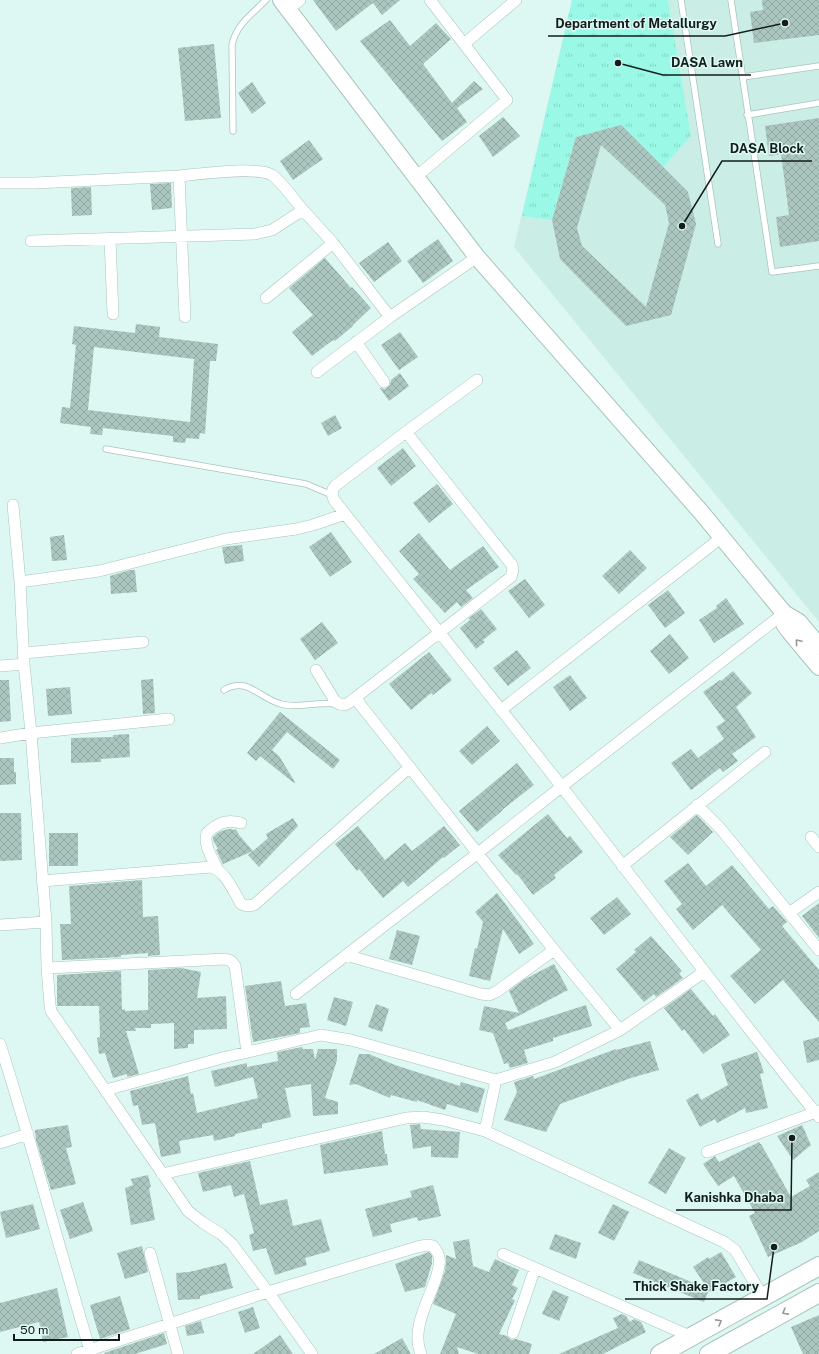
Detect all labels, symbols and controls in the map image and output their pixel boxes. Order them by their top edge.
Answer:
callout: Department of Metallurgy [548,11,725,36]
text: Department of Metallurgy [555,16,718,31]
callout: DASA Lawn [663,50,751,75]
text: DASA Lawn [671,55,743,70]
callout: DASA Block [722,136,812,161]
text: DASA Block [730,141,805,156]
one-way arrow [795,639,802,647]
callout: Kanishka Dhaba [676,1185,791,1210]
text: Kanishka Dhaba [684,1190,784,1205]
callout: Thick Shake Factory [625,1274,767,1299]
text: Thick Shake Factory [633,1279,760,1294]
one-way arrow [782,1307,789,1314]
scale bar [14,1316,119,1342]
one-way arrow [715,1319,722,1326]
text: 50 m [20,1323,48,1337]

